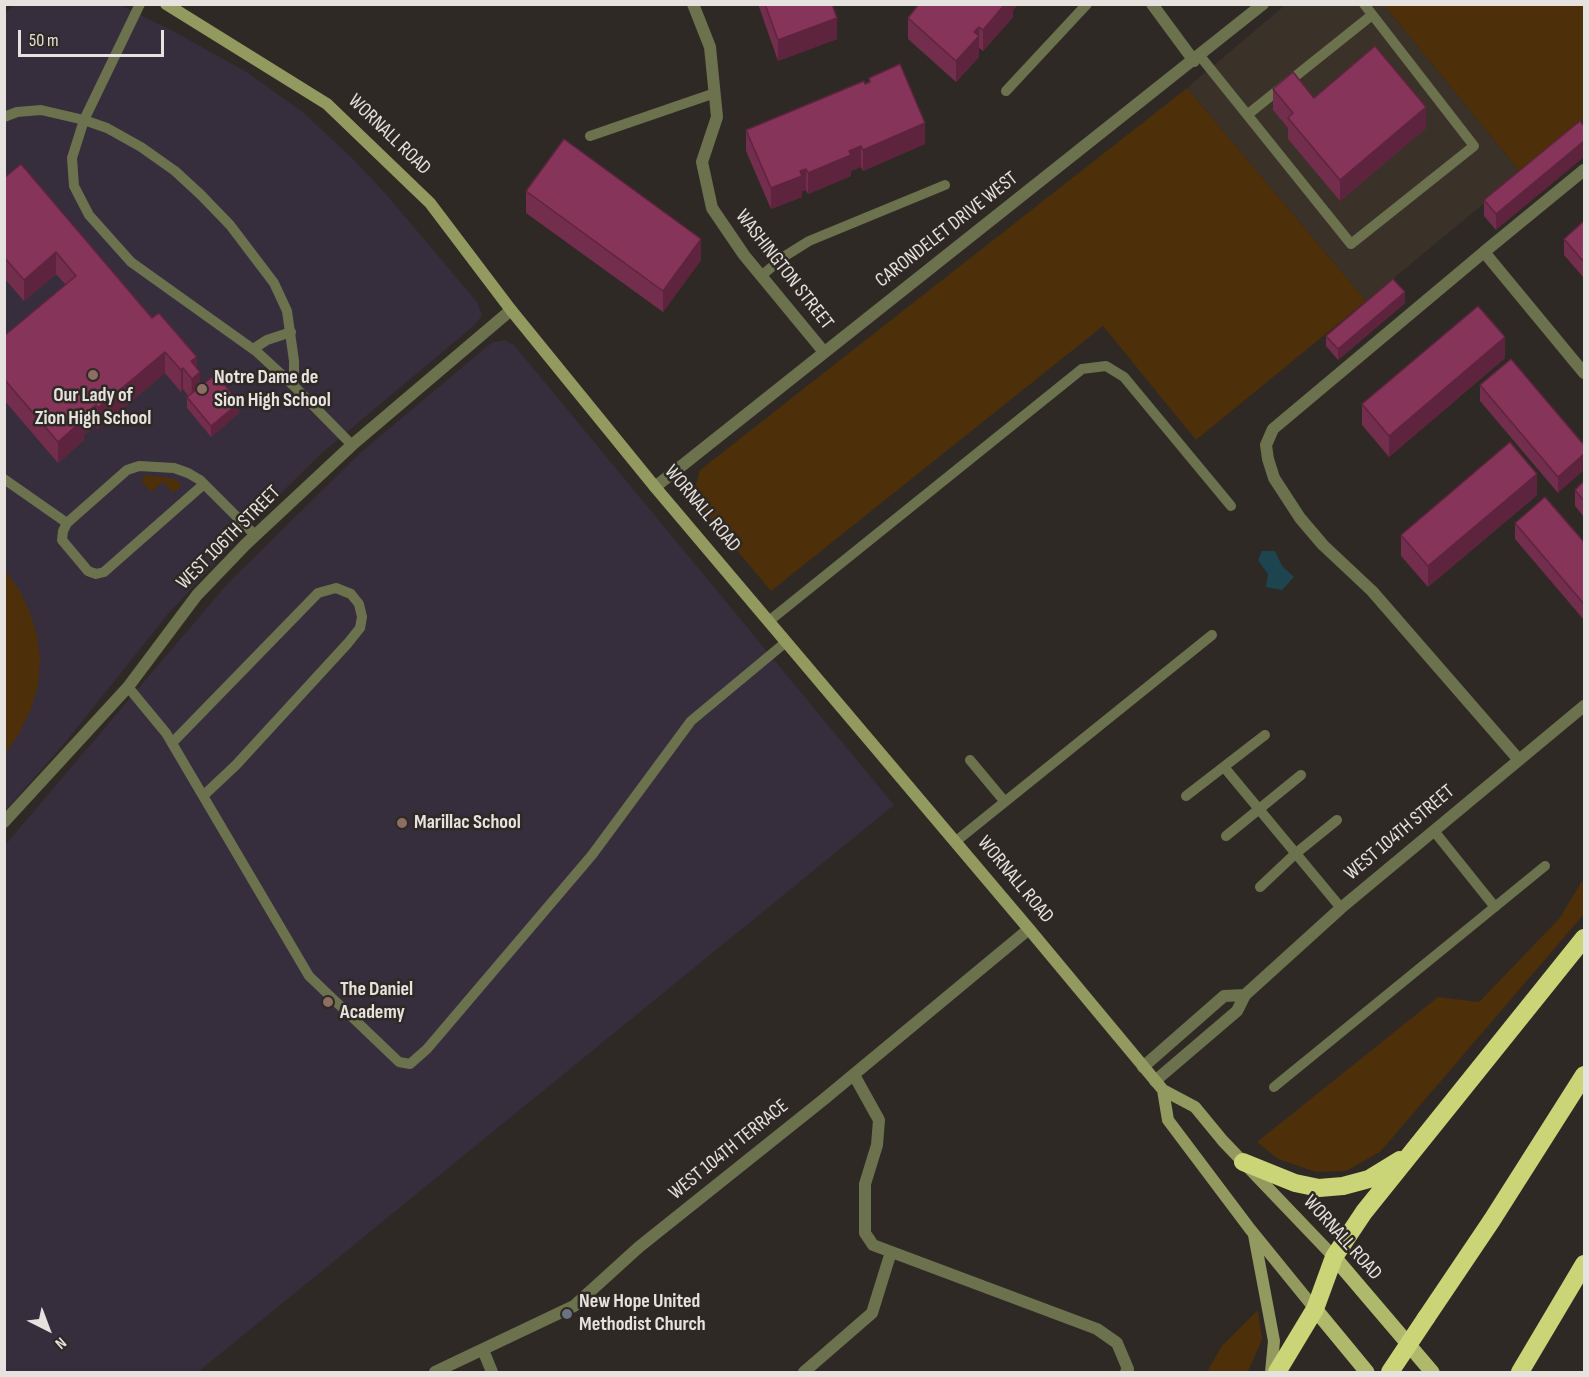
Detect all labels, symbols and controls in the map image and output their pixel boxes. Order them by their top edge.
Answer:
scale bar [21,18,166,56]
text: 50 m [29,30,59,51]
street label: WORNALL ROAD [343,90,435,180]
street label: CARONDELET DRIVE WEST [871,167,1023,293]
street label: WASHINGTON STREET [730,205,838,335]
place label: Notre Dame de Sion High School [214,366,331,413]
marker: Our Lady of Zion High School [86,368,100,382]
marker: Notre Dame de Sion High School [195,382,209,396]
place label: Our Lady of Zion High School [35,384,151,431]
street label: WORNALL ROAD [659,461,745,557]
street label: WEST 106TH STREET [172,481,286,595]
street label: WEST 104TH STREET [1340,780,1460,886]
place label: Marillac School [414,811,521,835]
marker: Marillac School [395,816,409,830]
street label: WORNALL ROAD [972,832,1058,928]
place label: The Daniel Academy [340,978,413,1025]
marker: The Daniel Academy [321,995,335,1009]
street label: WEST 104TH TERRACE [664,1095,794,1205]
street label: WORNALL ROAD [1298,1191,1386,1285]
place label: New Hope United Methodist Church [579,1290,706,1337]
north arrow [18,1299,78,1359]
marker: New Hope United Methodist Church [560,1307,574,1321]
text: N [51,1333,70,1353]

